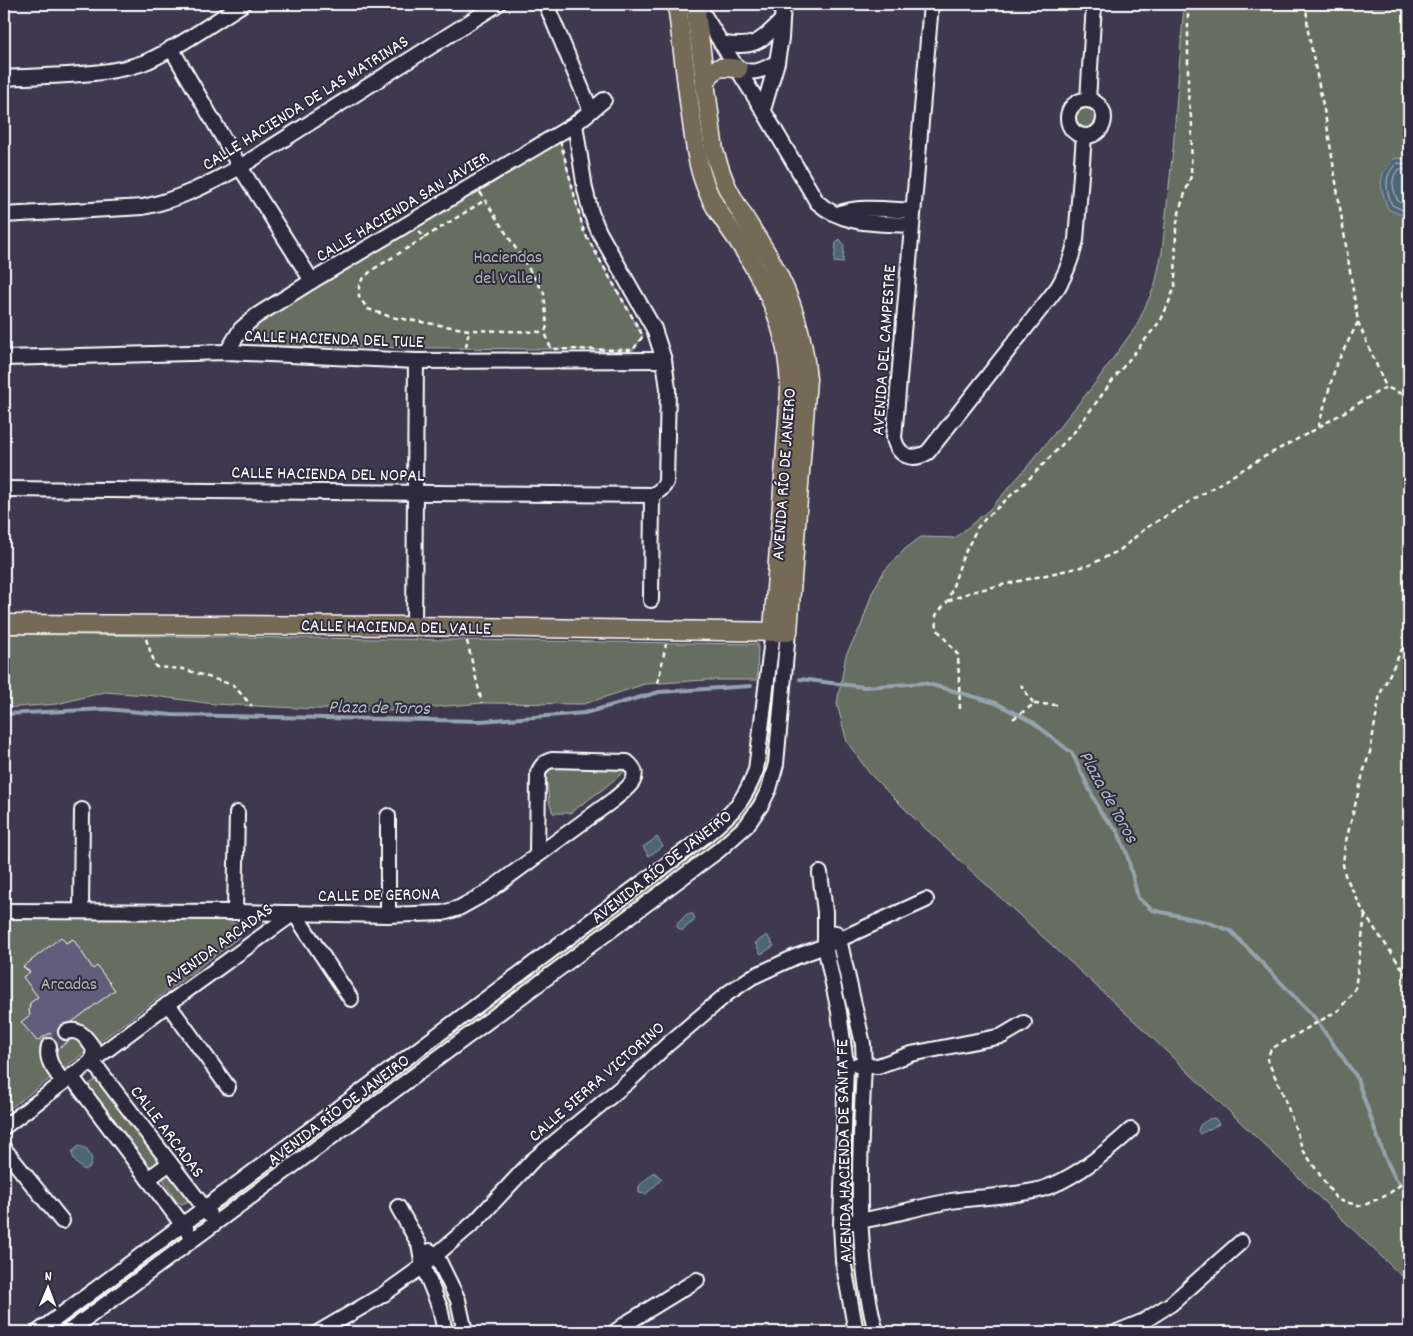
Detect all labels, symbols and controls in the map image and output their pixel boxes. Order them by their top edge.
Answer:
street label: CALLE HACIENDA DE LAS MATRINAS [198,30,414,178]
street label: CALLE HACIENDA SAN JAVIER [312,146,495,270]
park label: Haciendas del Valle 1 [474,246,542,292]
street label: AVENIDA DEL CAMPESTRE [867,264,904,436]
street label: CALLE HACIENDA DEL TULE [244,325,424,356]
street label: AVENIDA RÍO DE JANEIRO [767,387,804,561]
street label: CALLE HACIENDA DEL NOPAL [231,461,425,490]
street label: CALLE HACIENDA DEL VALLE [301,614,491,643]
water label: Plaza de Toros [328,695,431,724]
water label: Plaza de Toros [1070,747,1144,850]
street label: AVENIDA RÍO DE JANEIRO [587,805,738,931]
street label: CALLE DE GERONA [318,883,441,910]
street label: AVENIDA ARCADAS [160,898,279,994]
park label: Arcadas [41,973,97,998]
street label: CALLE SIERRA VICTORINO [524,1017,671,1149]
street label: AVENIDA HACIENDA DE SANTA FE [831,1039,860,1263]
street label: AVENIDA RÍO DE JANEIRO [263,1049,416,1173]
street label: CALLE ARCADAS [123,1081,209,1184]
north arrow [22,1264,72,1314]
text: N [45,1267,52,1287]

